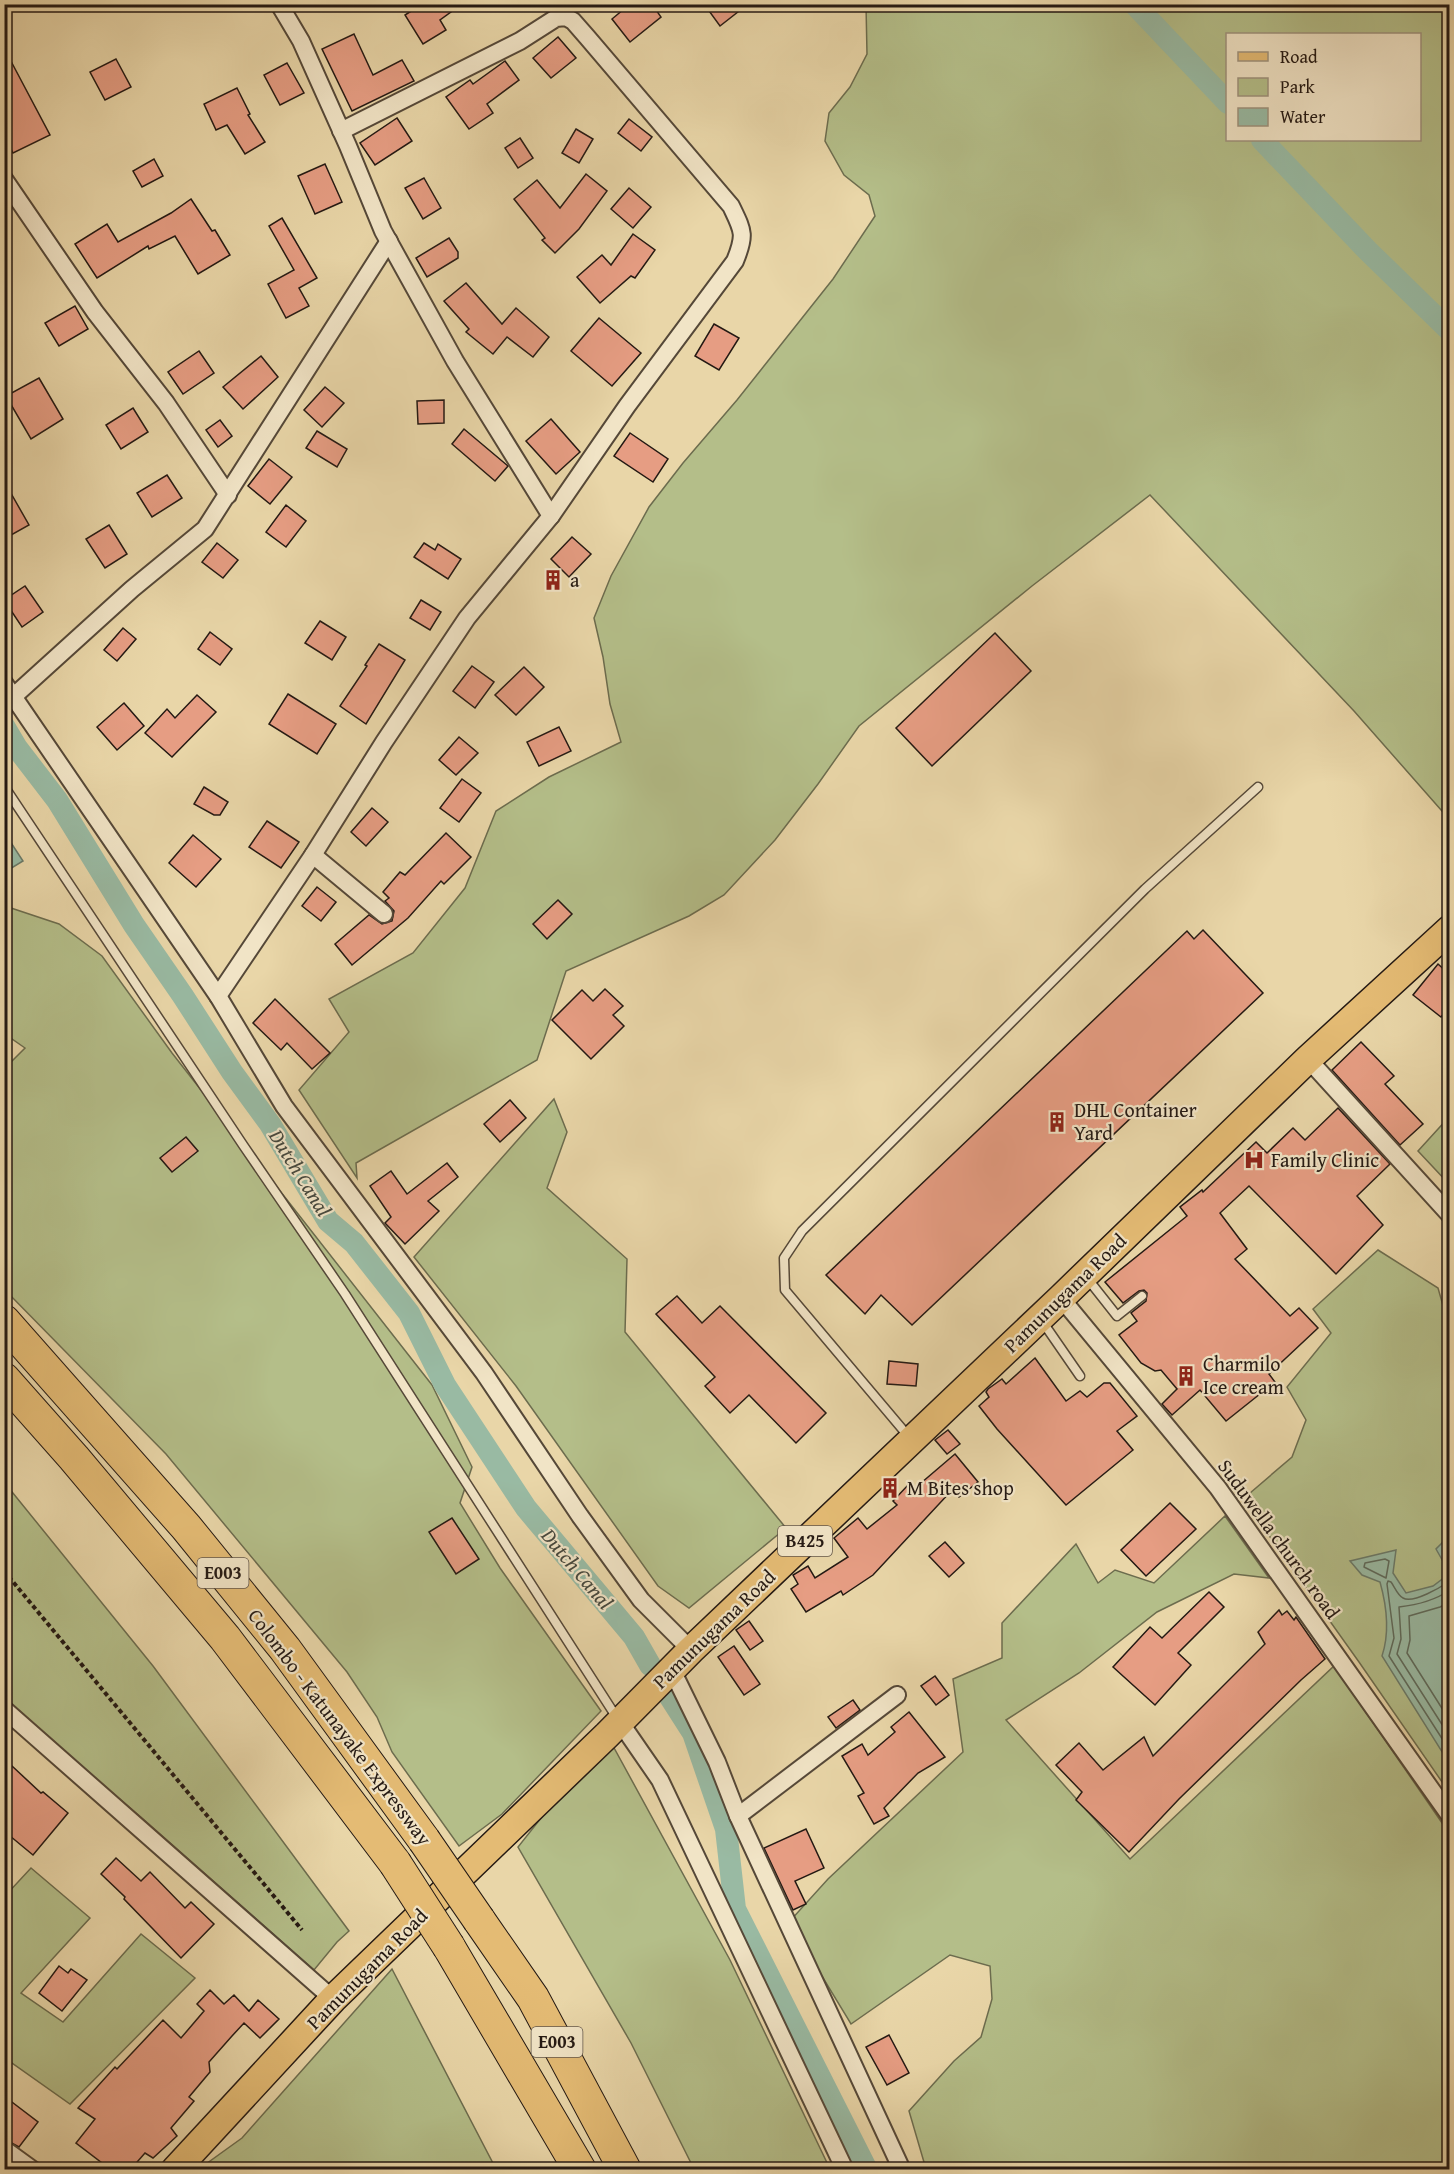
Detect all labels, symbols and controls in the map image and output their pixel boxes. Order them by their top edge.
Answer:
legend [1226,33,1421,141]
text: Road [1280,43,1318,70]
text: Park [1280,73,1316,100]
text: Water [1280,103,1326,130]
place label: a [570,565,580,594]
building icon: a [541,568,565,592]
place label: DHL Container Yard [1074,1095,1197,1147]
building icon: DHL Container Yard [1045,1110,1069,1134]
water label: Dutch Canal [261,1122,339,1222]
place label: Family Clinic [1271,1145,1379,1174]
hospital icon: Family Clinic [1242,1148,1266,1172]
street label: Pamunugama Road [997,1226,1133,1359]
place label: Charmilo Ice cream [1203,1349,1284,1401]
building icon: Charmilo Ice cream [1174,1364,1198,1388]
street label: Suduwella church road [1211,1453,1348,1625]
place label: M Bites shop [907,1473,1014,1502]
building icon: M Bites shop [878,1476,902,1500]
water label: Dutch Canal [534,1521,621,1616]
road number: B425 [778,1526,832,1556]
road number: E003 [198,1558,248,1588]
street label: Pamunugama Road [646,1562,782,1695]
street label: Colombo - Katunayake Expressway [242,1602,439,1851]
street label: Pamunugama Road [300,1901,434,2036]
road number: E003 [532,2027,582,2057]

